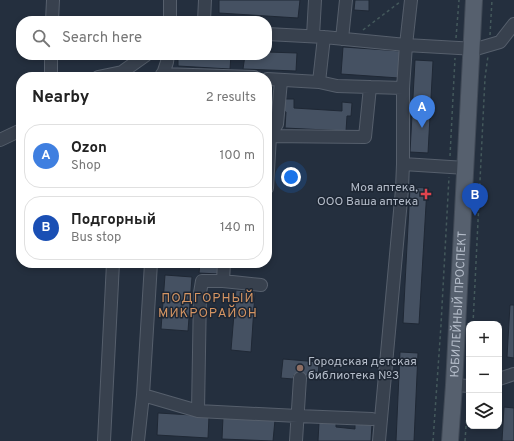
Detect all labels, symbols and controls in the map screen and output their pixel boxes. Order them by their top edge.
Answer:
search box [16,16,272,60]
icon: search [30,27,52,49]
text: Search here [62,29,142,48]
text: Nearby [32,87,89,109]
text: 2 results [206,90,256,106]
pin: A [409,95,435,128]
text: Ozon [71,139,107,158]
text: A [41,148,51,164]
text: 100 m [219,148,255,164]
text: Shop [71,158,101,174]
your location [281,167,301,187]
place label: Моя аптека, ООО Ваша аптека [317,180,418,210]
pin: B [462,183,488,216]
marker: Моя аптека, ООО Ваша аптека [421,189,431,199]
text: Подгорный [71,211,156,230]
text: B [42,220,50,236]
text: 140 m [220,220,255,236]
text: Bus stop [71,230,121,246]
street label: ЮБИЛЕЙНЫЙ ПРОСПЕКТ [447,231,471,378]
district label: ПОДГОРНЫЙ МИКРОРАЙОН [158,289,258,322]
map controls [466,321,502,429]
button: + [466,321,502,357]
place label: Городская детская библиотека №3 [308,354,417,384]
button: − [466,357,502,393]
marker: Городская детская библиотека №3 [295,363,305,373]
button: layers [466,393,502,429]

